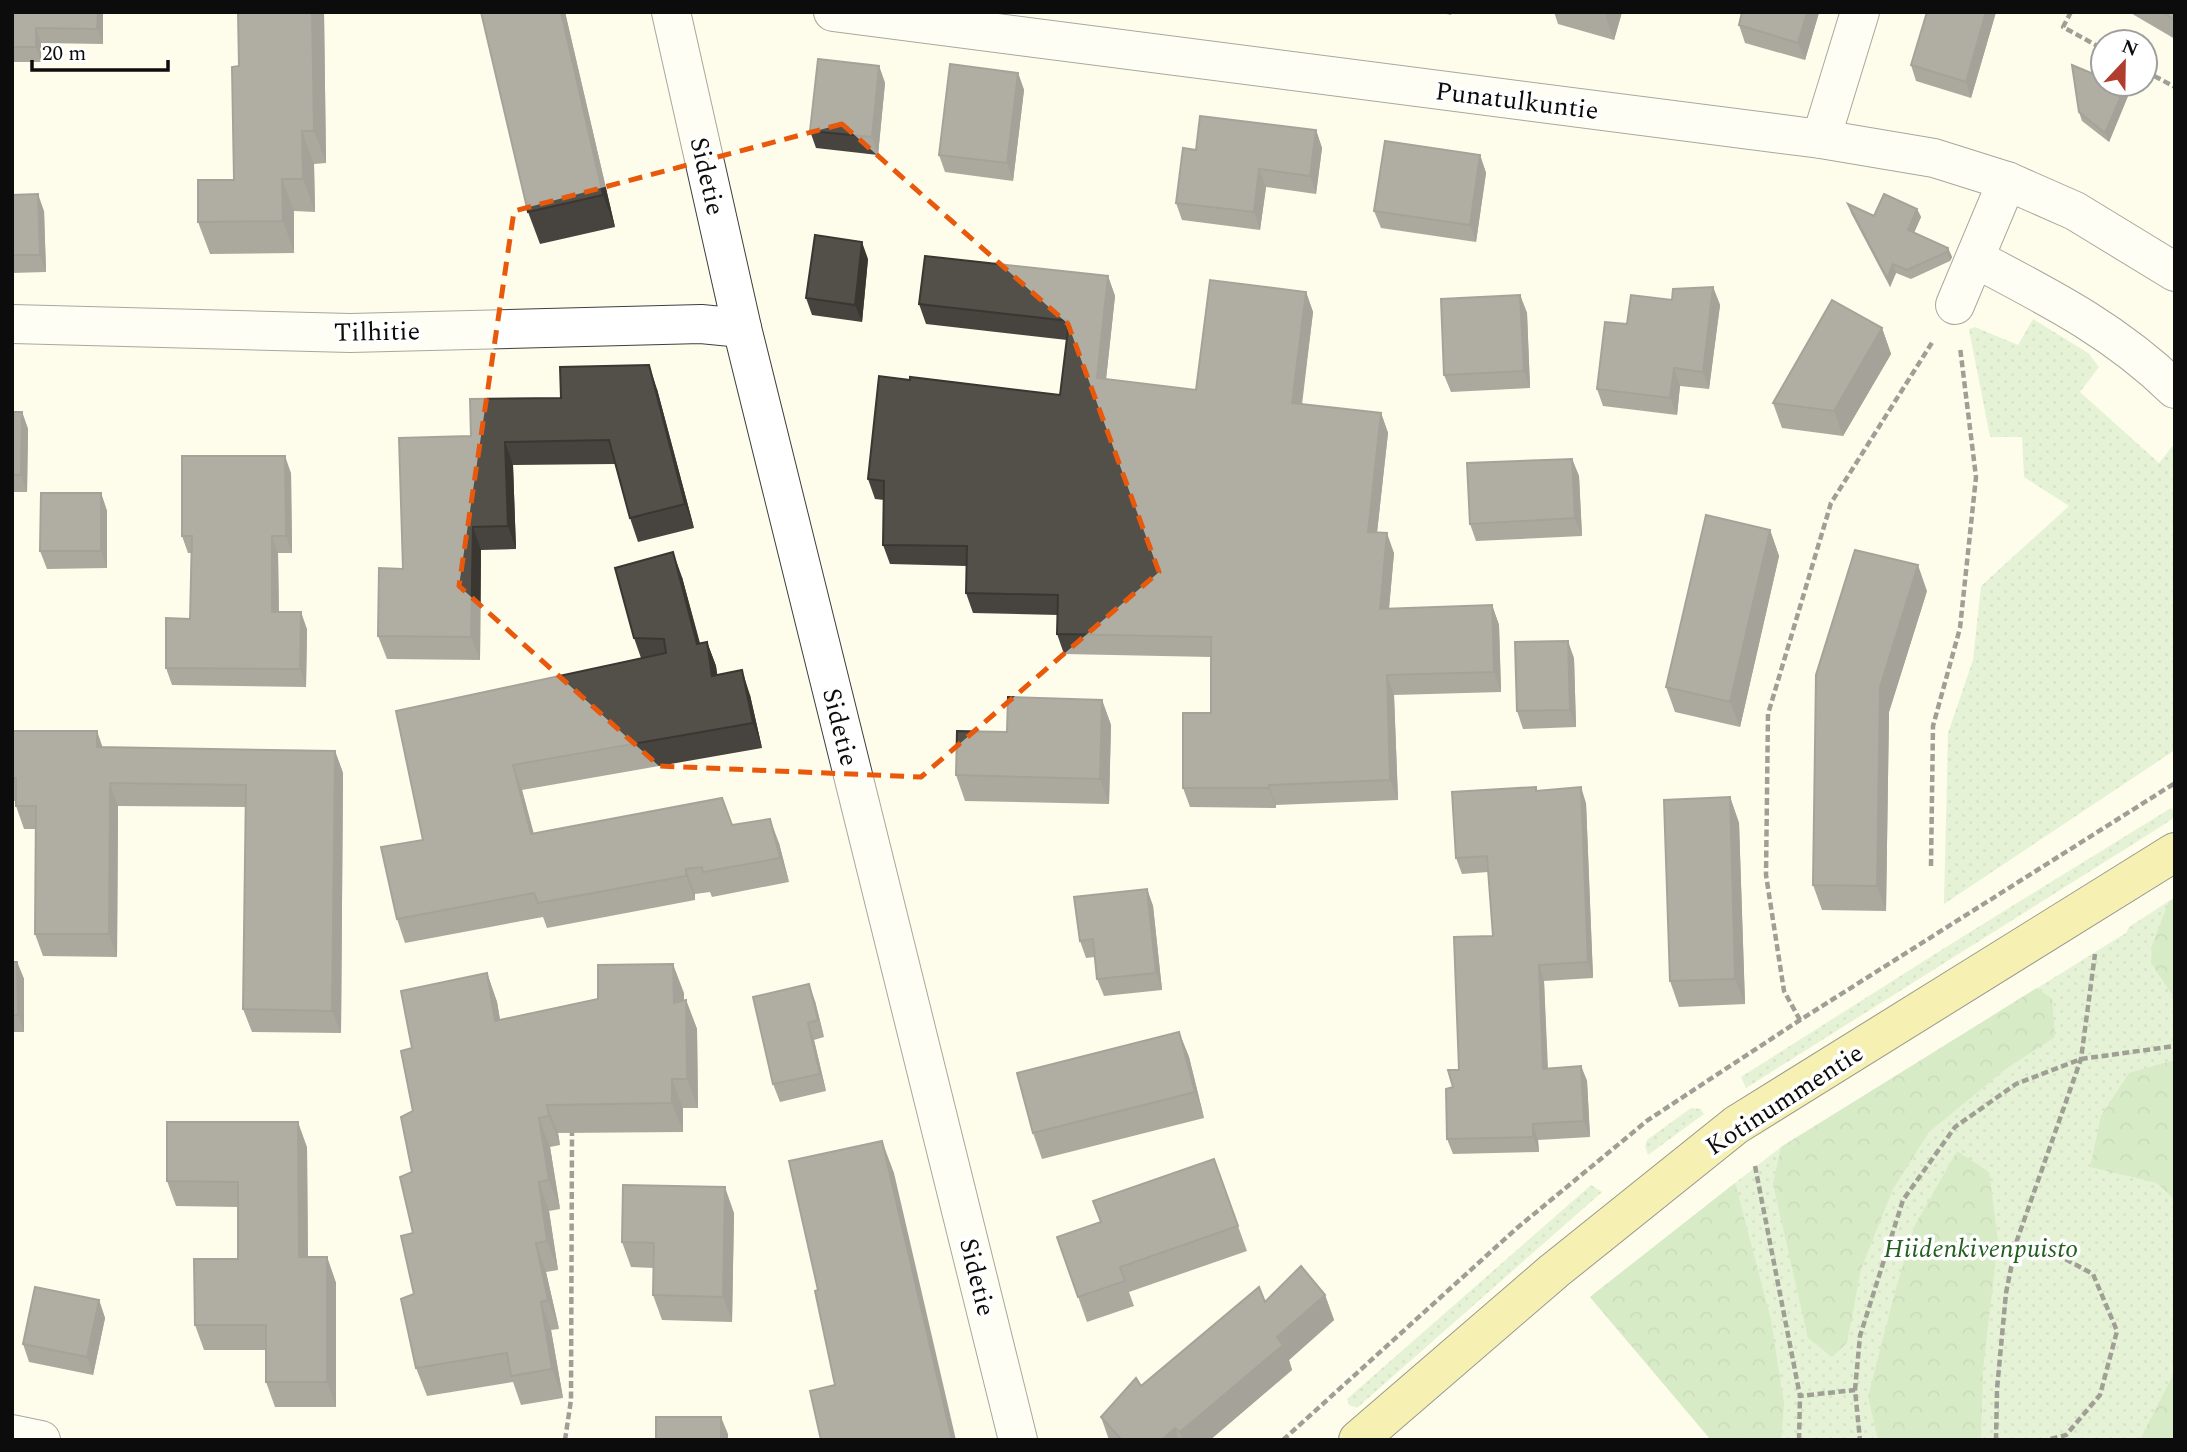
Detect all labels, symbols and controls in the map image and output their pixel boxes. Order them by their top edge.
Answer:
scale bar [32,28,168,72]
north arrow [2089,28,2159,98]
text: N [2117,32,2142,65]
text: 20 m [42,38,86,70]
street label: Punatulkuntie [1433,71,1601,131]
street label: Sidetie [679,133,735,219]
street label: Tilhitie [333,311,421,353]
street label: Sidetie [811,684,869,770]
street label: Kotinummentie [1697,1034,1872,1166]
park label: Hiidenkivenpuisto [1884,1229,2078,1269]
street label: Sidetie [948,1234,1006,1320]

